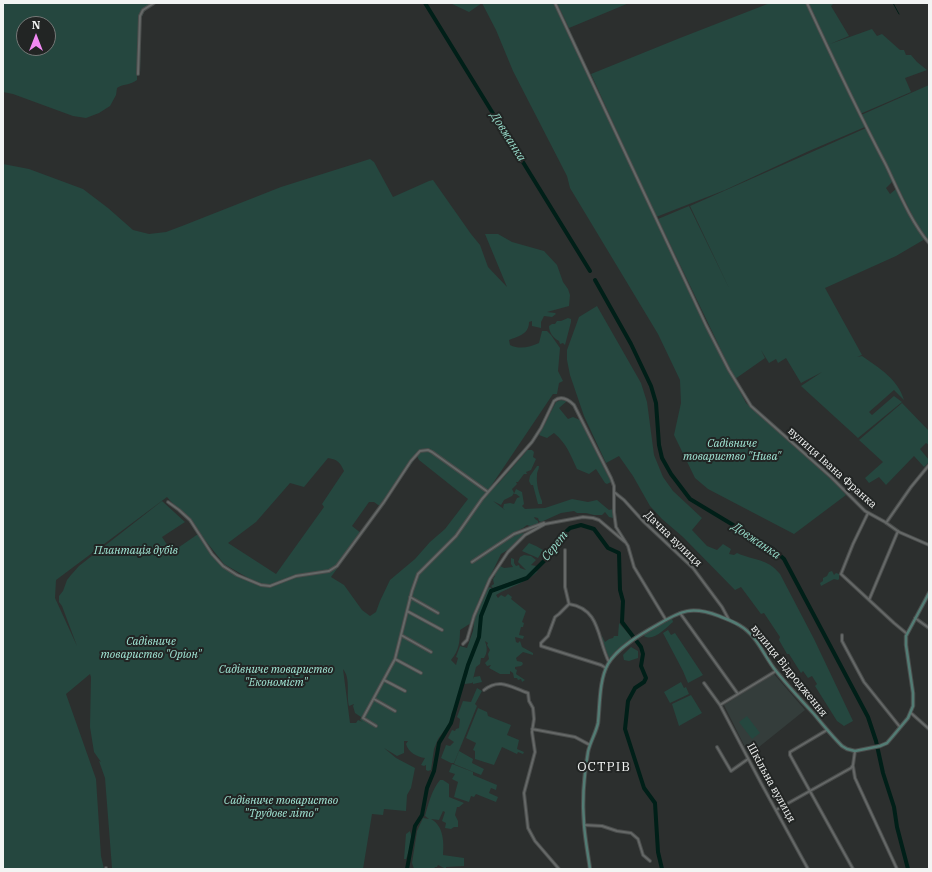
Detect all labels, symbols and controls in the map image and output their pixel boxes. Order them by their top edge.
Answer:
north arrow [16,16,56,56]
text: N [32,18,40,32]
water label: Довжанка [487,110,529,164]
street label: вулиця Івана Франка [785,425,879,511]
park label: Садівниче товариство "Нива" [683,437,781,463]
street label: Дачна вулиця [641,508,705,570]
water label: Довжанка [729,520,783,562]
water label: Серет [539,528,571,564]
park label: Плантація дубів [94,544,178,558]
street label: вулиця Відродження [748,622,830,720]
park label: Садівниче товариство "Оріон" [101,635,201,661]
park label: Садівниче товариство "Економіст" [219,663,333,689]
street label: Шкільна вулиця [744,741,798,825]
district label: ОСТРІВ [577,759,631,775]
park label: Садівниче товариство "Трудове літо" [224,794,338,820]

